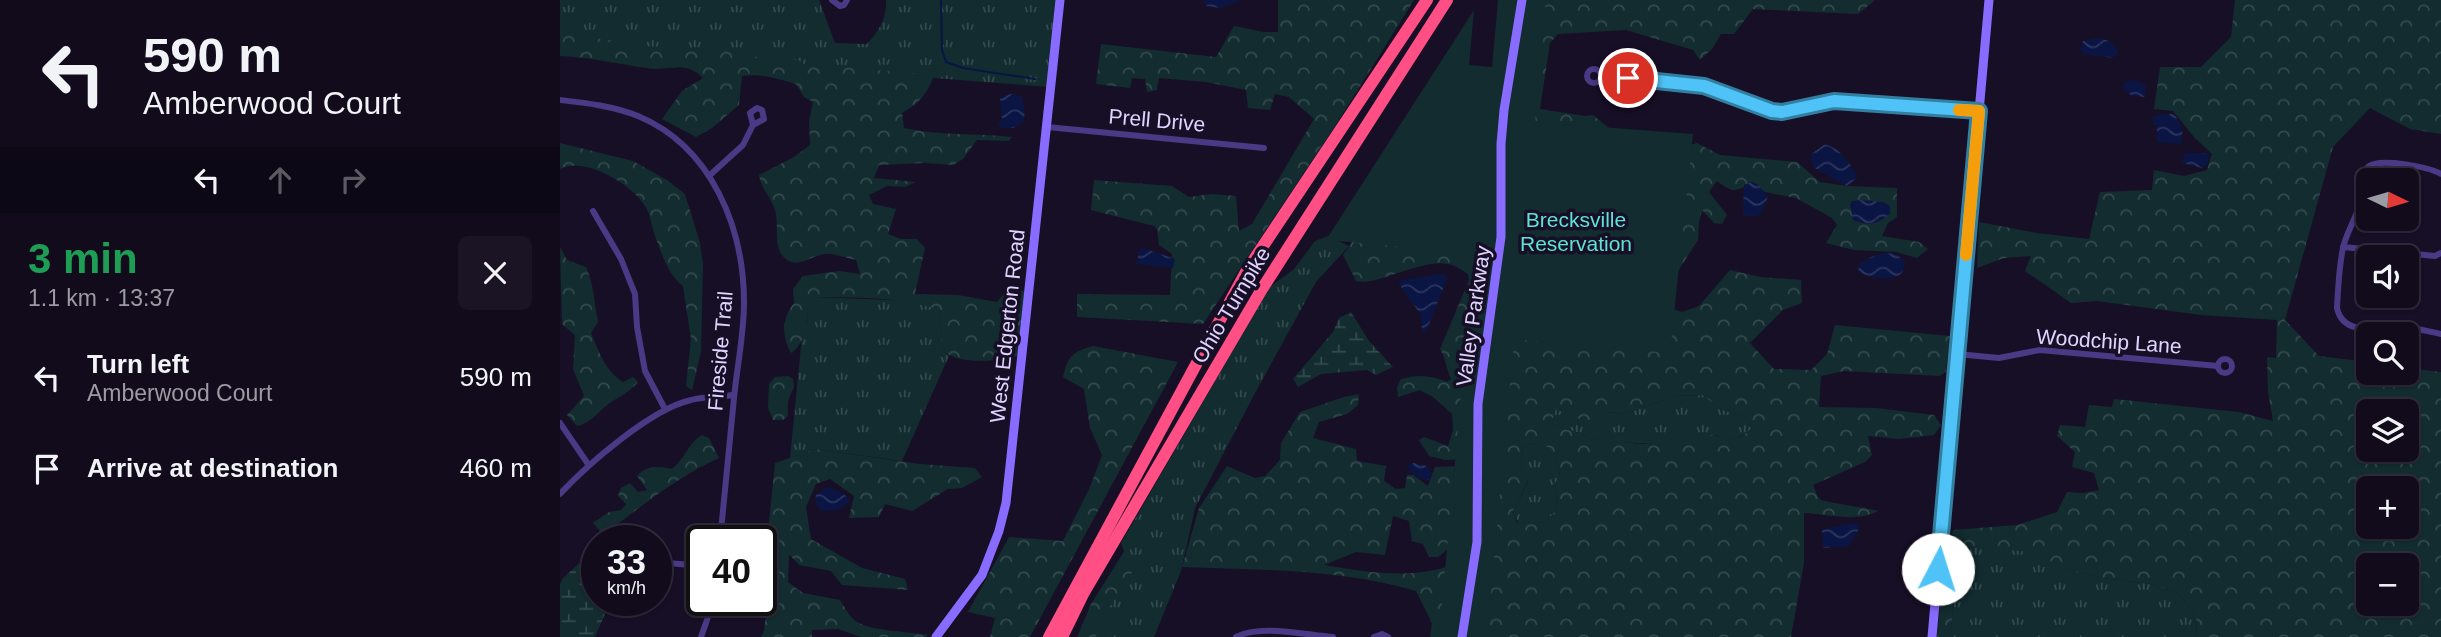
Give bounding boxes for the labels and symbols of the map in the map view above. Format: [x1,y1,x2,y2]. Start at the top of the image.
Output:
pin [1598,48,1658,108]
street label: Prell Drive [1108,104,1206,136]
north arrow [2356,168,2418,231]
park label: Brecksville Reservation [1520,208,1632,255]
street label: West Edgerton Road [985,228,1029,424]
street label: Ohio Turnpike [1187,243,1275,367]
street label: Valley Parkway [1452,244,1494,388]
street label: Fireside Trail [703,290,737,412]
street label: Woodchip Lane [2036,324,2182,358]
speed limit sign: 40 [686,525,777,616]
position arrow [1901,532,1975,606]

